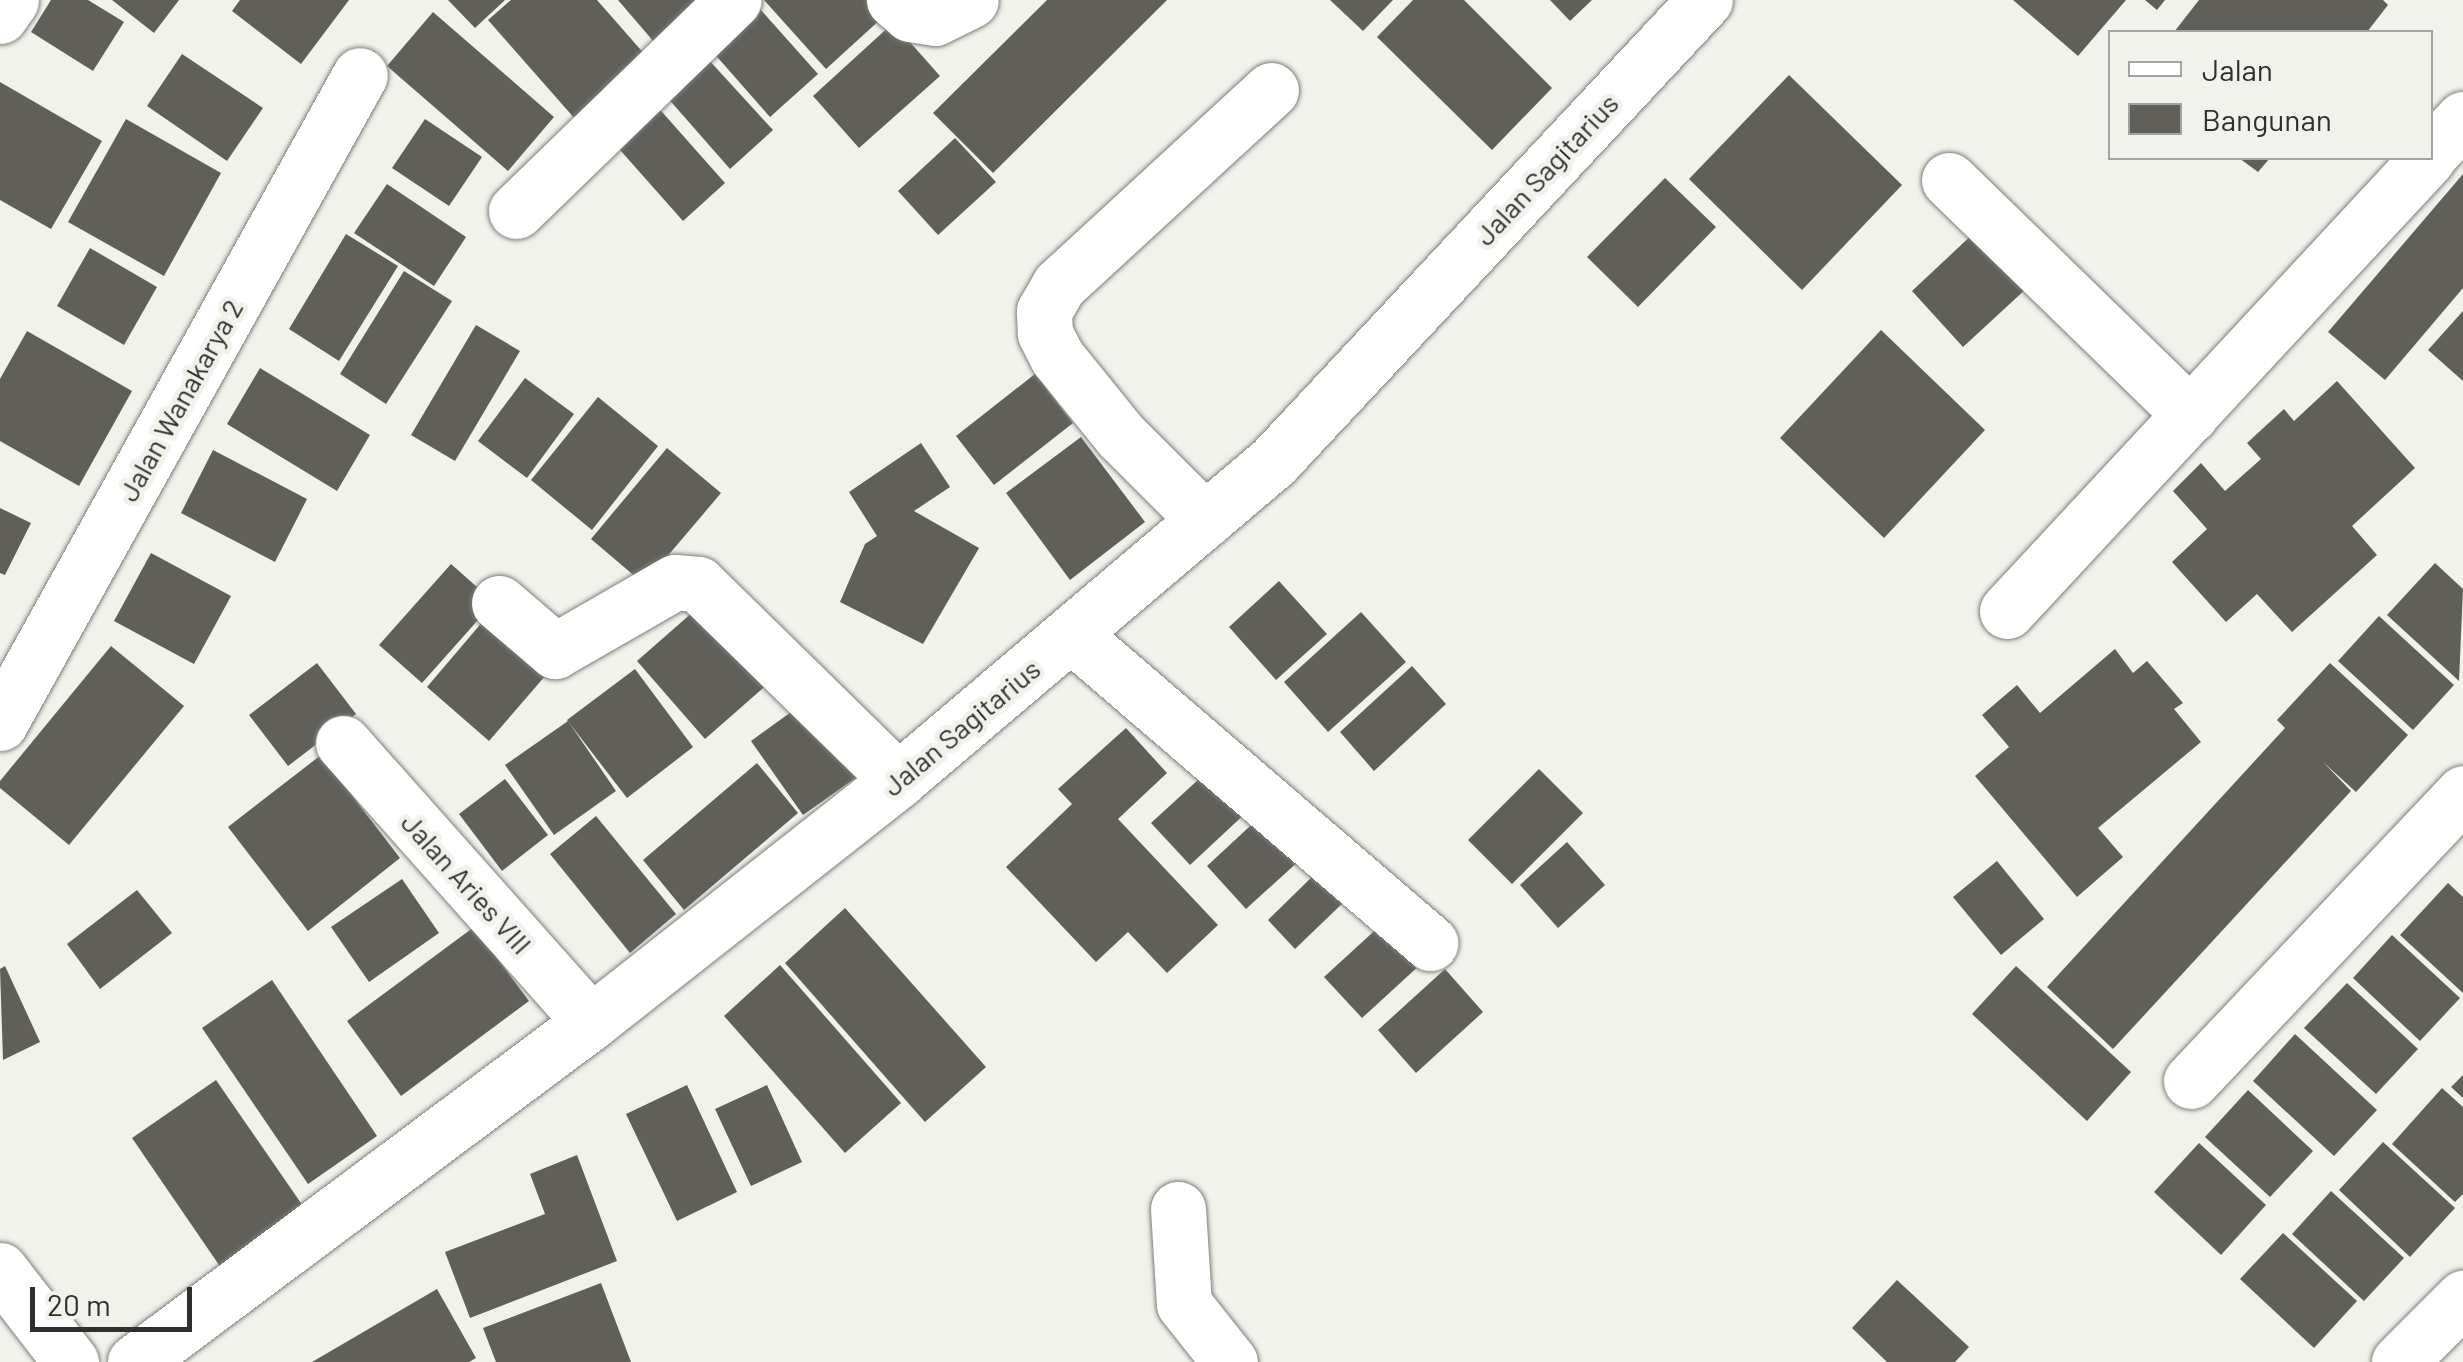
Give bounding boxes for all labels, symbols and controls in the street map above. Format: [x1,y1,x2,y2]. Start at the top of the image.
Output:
legend [2108,30,2433,160]
text: Jalan [2202,51,2273,87]
street label: Jalan Sagitarius [1467,86,1625,252]
text: Bangunan [2202,101,2332,137]
street label: Jalan Wanakarya 2 [111,293,249,507]
street label: Jalan Sagitarius [876,651,1046,803]
street label: Jalan Aries VIII [395,806,539,960]
scale bar [35,1267,198,1329]
text: 20 m [47,1286,111,1322]

